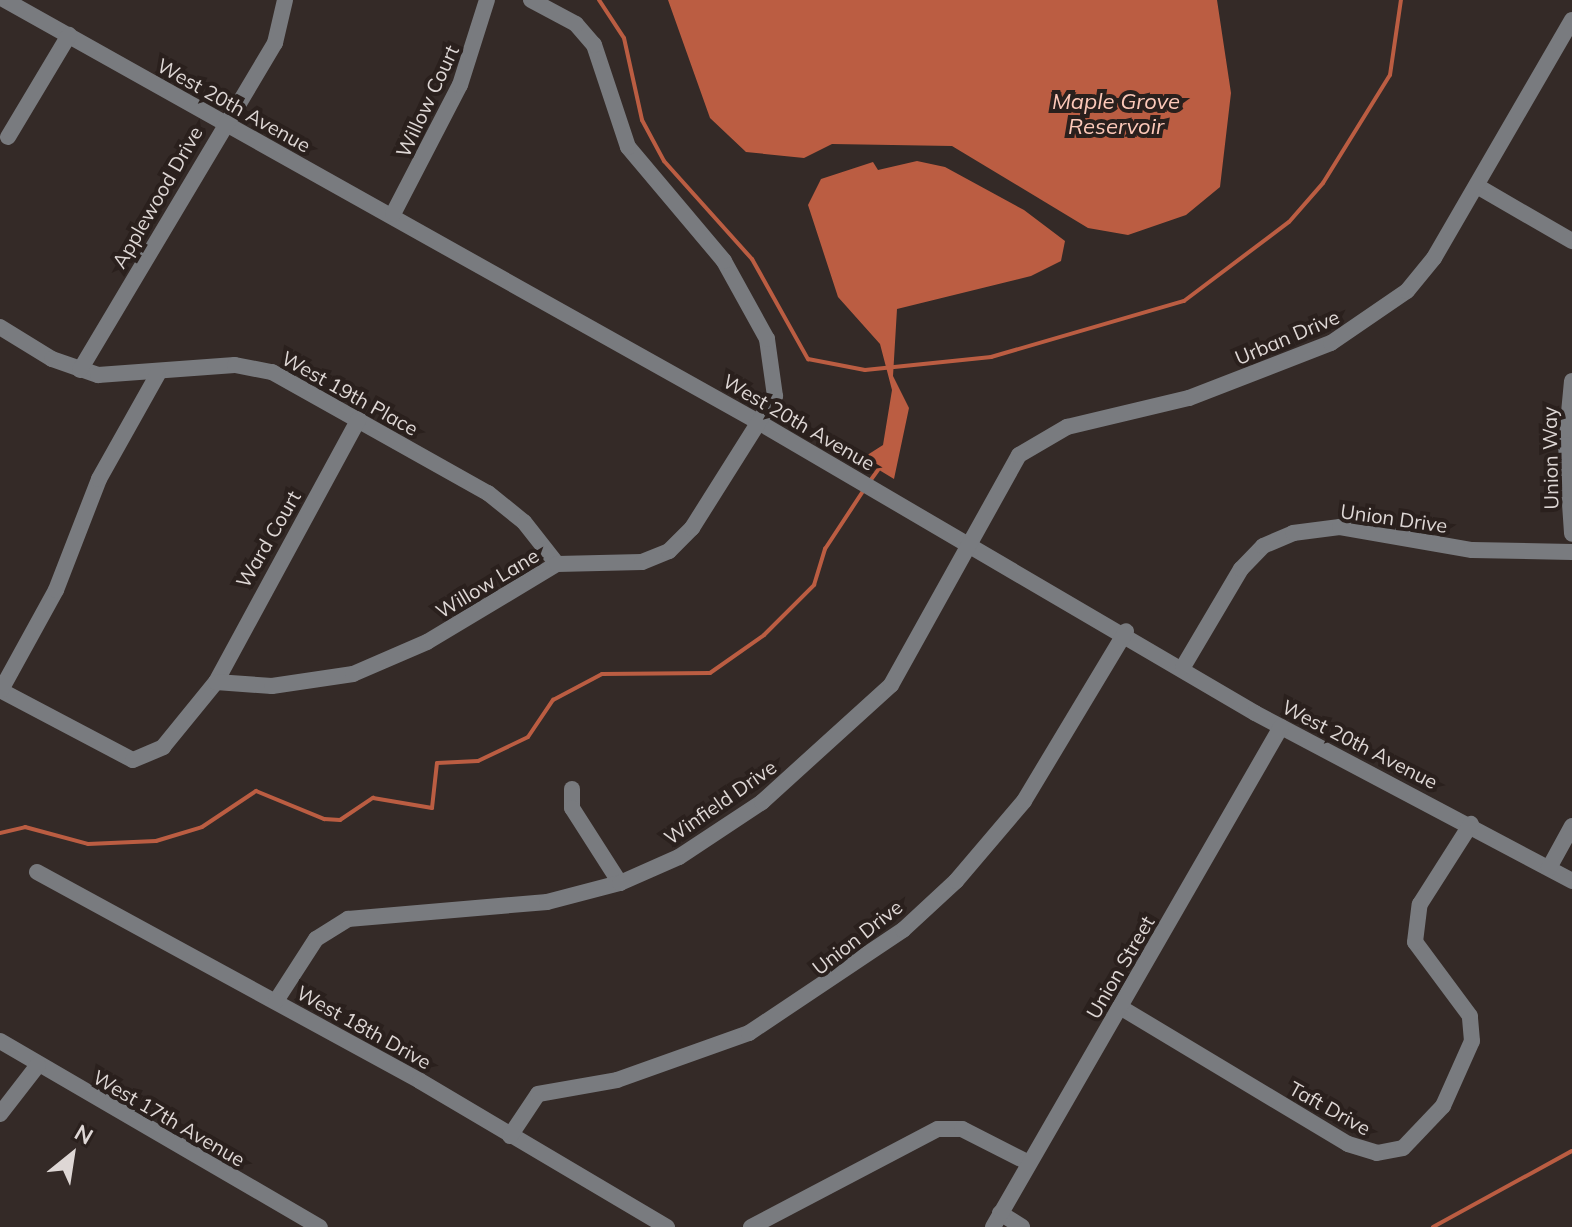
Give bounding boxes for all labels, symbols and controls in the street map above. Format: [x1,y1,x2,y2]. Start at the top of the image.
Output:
street label: Willow Court [391,41,463,161]
street label: West 20th Avenue [153,53,315,157]
water label: Maple Grove Reservoir [1052,88,1180,140]
street label: Applewood Drive [107,122,207,272]
street label: Urban Drive [1231,304,1343,370]
street label: West 19th Place [278,346,422,440]
street label: West 20th Avenue [719,369,879,475]
street label: Union Way [1537,406,1563,510]
street label: Ward Court [231,486,305,592]
street label: Union Drive [1339,499,1449,537]
street label: Willow Lane [431,543,543,623]
street label: West 20th Avenue [1278,694,1442,794]
street label: Winfield Drive [659,754,781,850]
street label: Union Drive [807,894,907,980]
street label: Union Street [1081,911,1159,1023]
street label: West 18th Drive [292,980,436,1074]
street label: West 17th Avenue [89,1065,249,1171]
street label: Taft Drive [1285,1076,1375,1140]
north arrow [32,1115,112,1195]
text: N [70,1118,98,1150]

